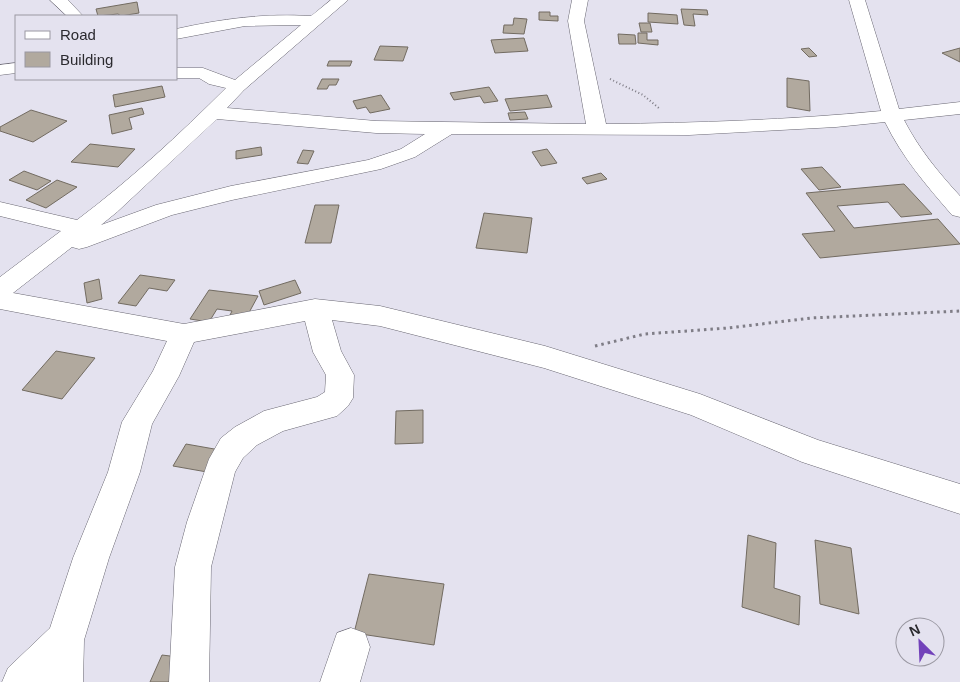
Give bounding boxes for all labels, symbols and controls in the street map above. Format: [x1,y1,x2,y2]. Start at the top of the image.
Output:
legend [15,15,178,80]
text: Road [60,26,96,43]
text: Building [60,51,113,68]
north arrow [895,617,945,667]
text: N [907,621,923,639]

